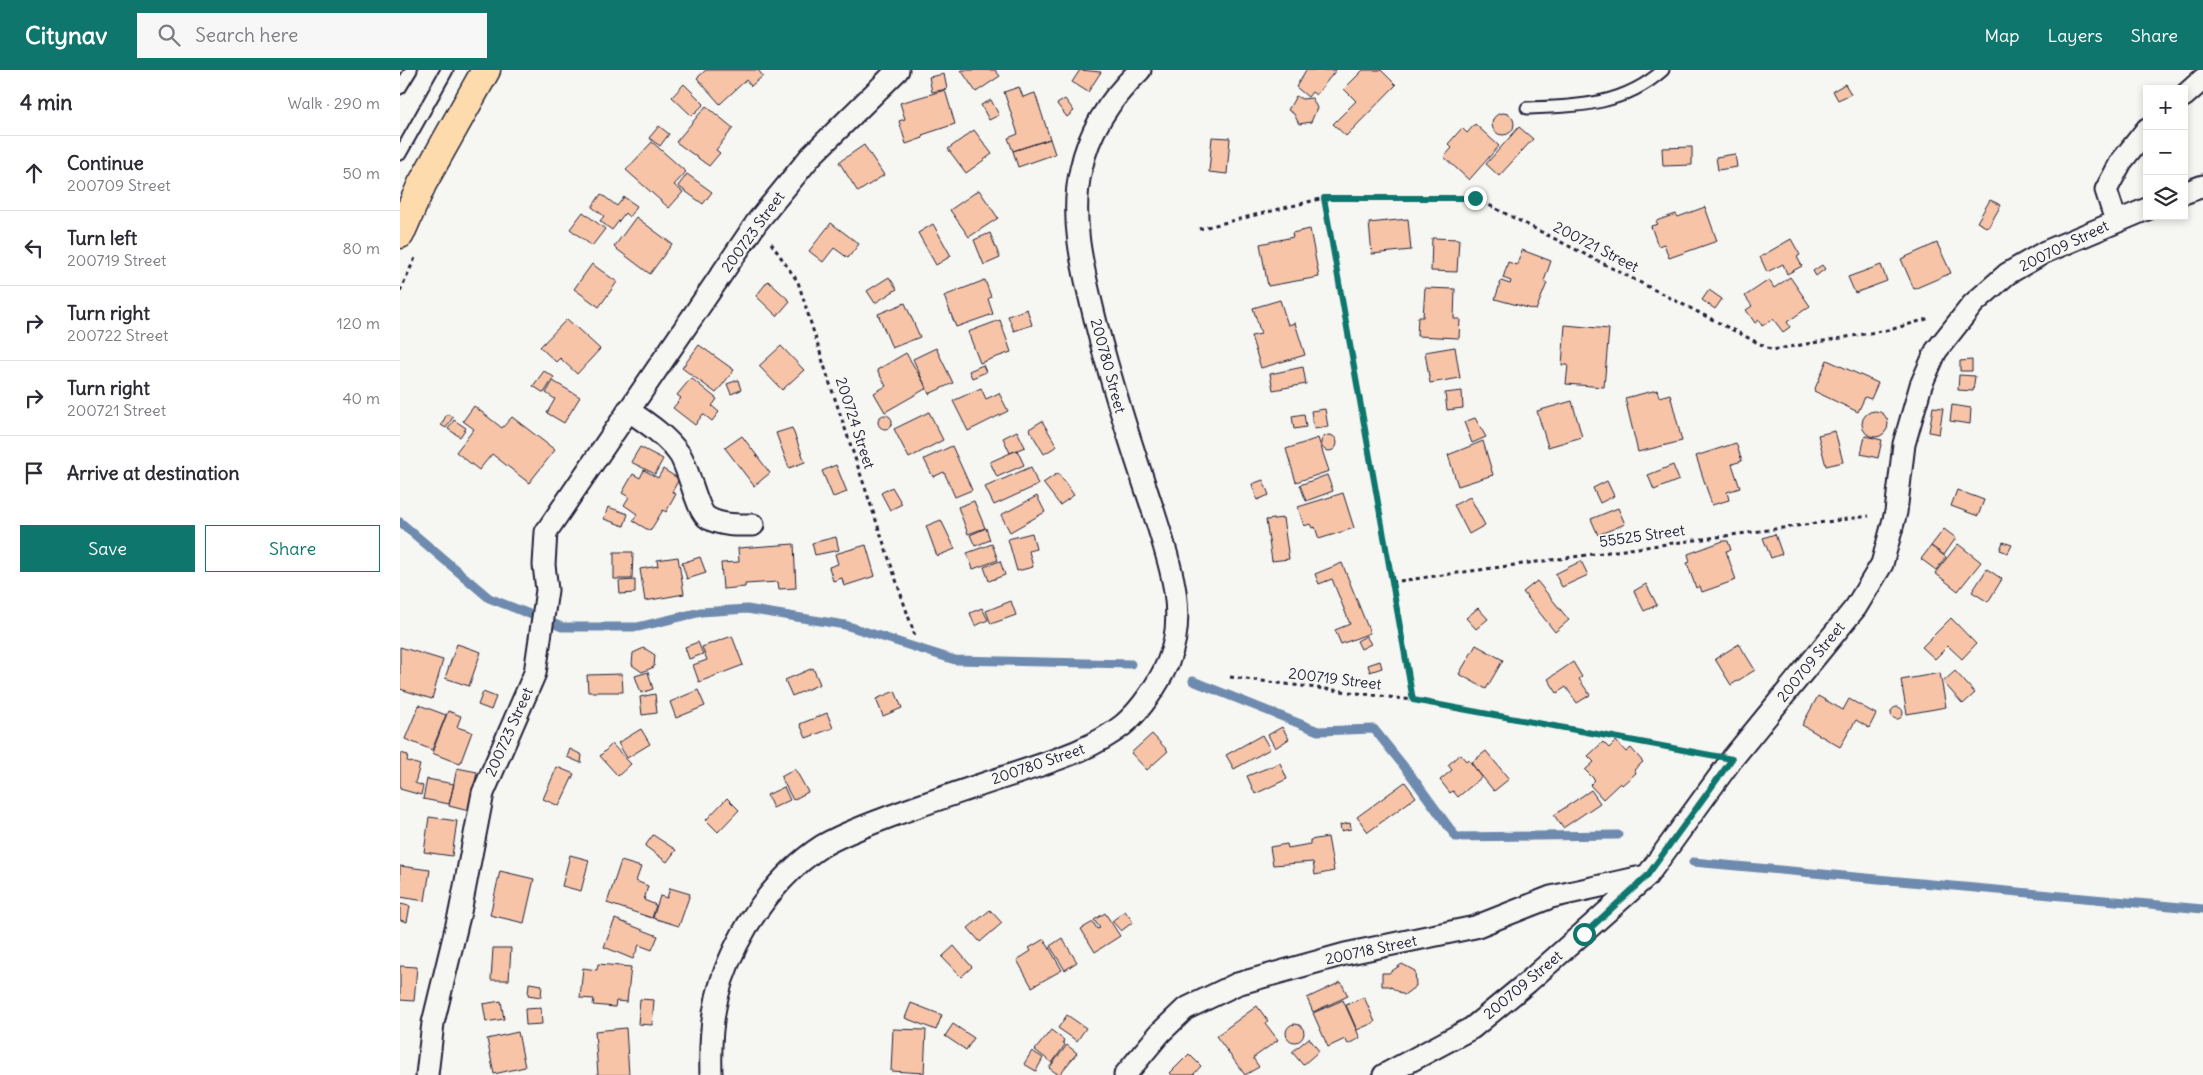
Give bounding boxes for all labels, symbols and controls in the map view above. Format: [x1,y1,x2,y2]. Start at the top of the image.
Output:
search box [137,13,487,58]
text: Citynav [25,20,107,50]
icon: search [155,21,183,49]
text: Search here [195,23,298,47]
text: Map [1984,24,2019,47]
text: Layers [2047,24,2103,47]
text: Share [2131,24,2178,47]
map controls [2143,85,2188,220]
button: + [2143,85,2188,130]
text: 4 min [20,89,72,116]
text: Walk · 290 m [288,93,380,113]
button: − [2143,130,2188,175]
text: Continue [67,151,144,175]
icon: ahead [20,159,48,187]
text: 50 m [342,163,380,183]
text: 200709 Street [67,175,171,195]
button: layers [2143,175,2188,220]
route end [1464,187,1487,210]
street label: 200723 Street [717,188,788,276]
street label: 200709 Street [2016,216,2112,275]
street label: 200721 Street [1551,217,1642,276]
text: Turn left [67,226,137,250]
icon: left [20,234,48,262]
text: 80 m [342,238,380,258]
text: 200719 Street [67,250,167,270]
text: Turn right [67,301,150,325]
icon: right [20,309,48,337]
text: 120 m [337,313,380,333]
street label: 200780 Street [1087,316,1130,415]
text: 200722 Street [67,325,169,345]
street label: 200724 Street [832,375,879,471]
text: Turn right [67,376,150,400]
icon: right [20,384,48,412]
text: 40 m [342,388,380,408]
text: 200721 Street [67,400,166,420]
icon: arrive [20,459,48,487]
text: Arrive at destination [67,461,240,485]
street label: 55525 Street [1598,520,1686,551]
button: Save [20,525,195,572]
button: Share [205,525,380,572]
street label: 200709 Street [1773,618,1849,705]
street label: 200719 Street [1288,663,1383,694]
street label: 200723 Street [480,684,537,779]
street label: 200780 Street [989,739,1087,788]
route start [1573,923,1596,946]
street label: 200718 Street [1323,931,1419,969]
street label: 200709 Street [1479,946,1566,1023]

